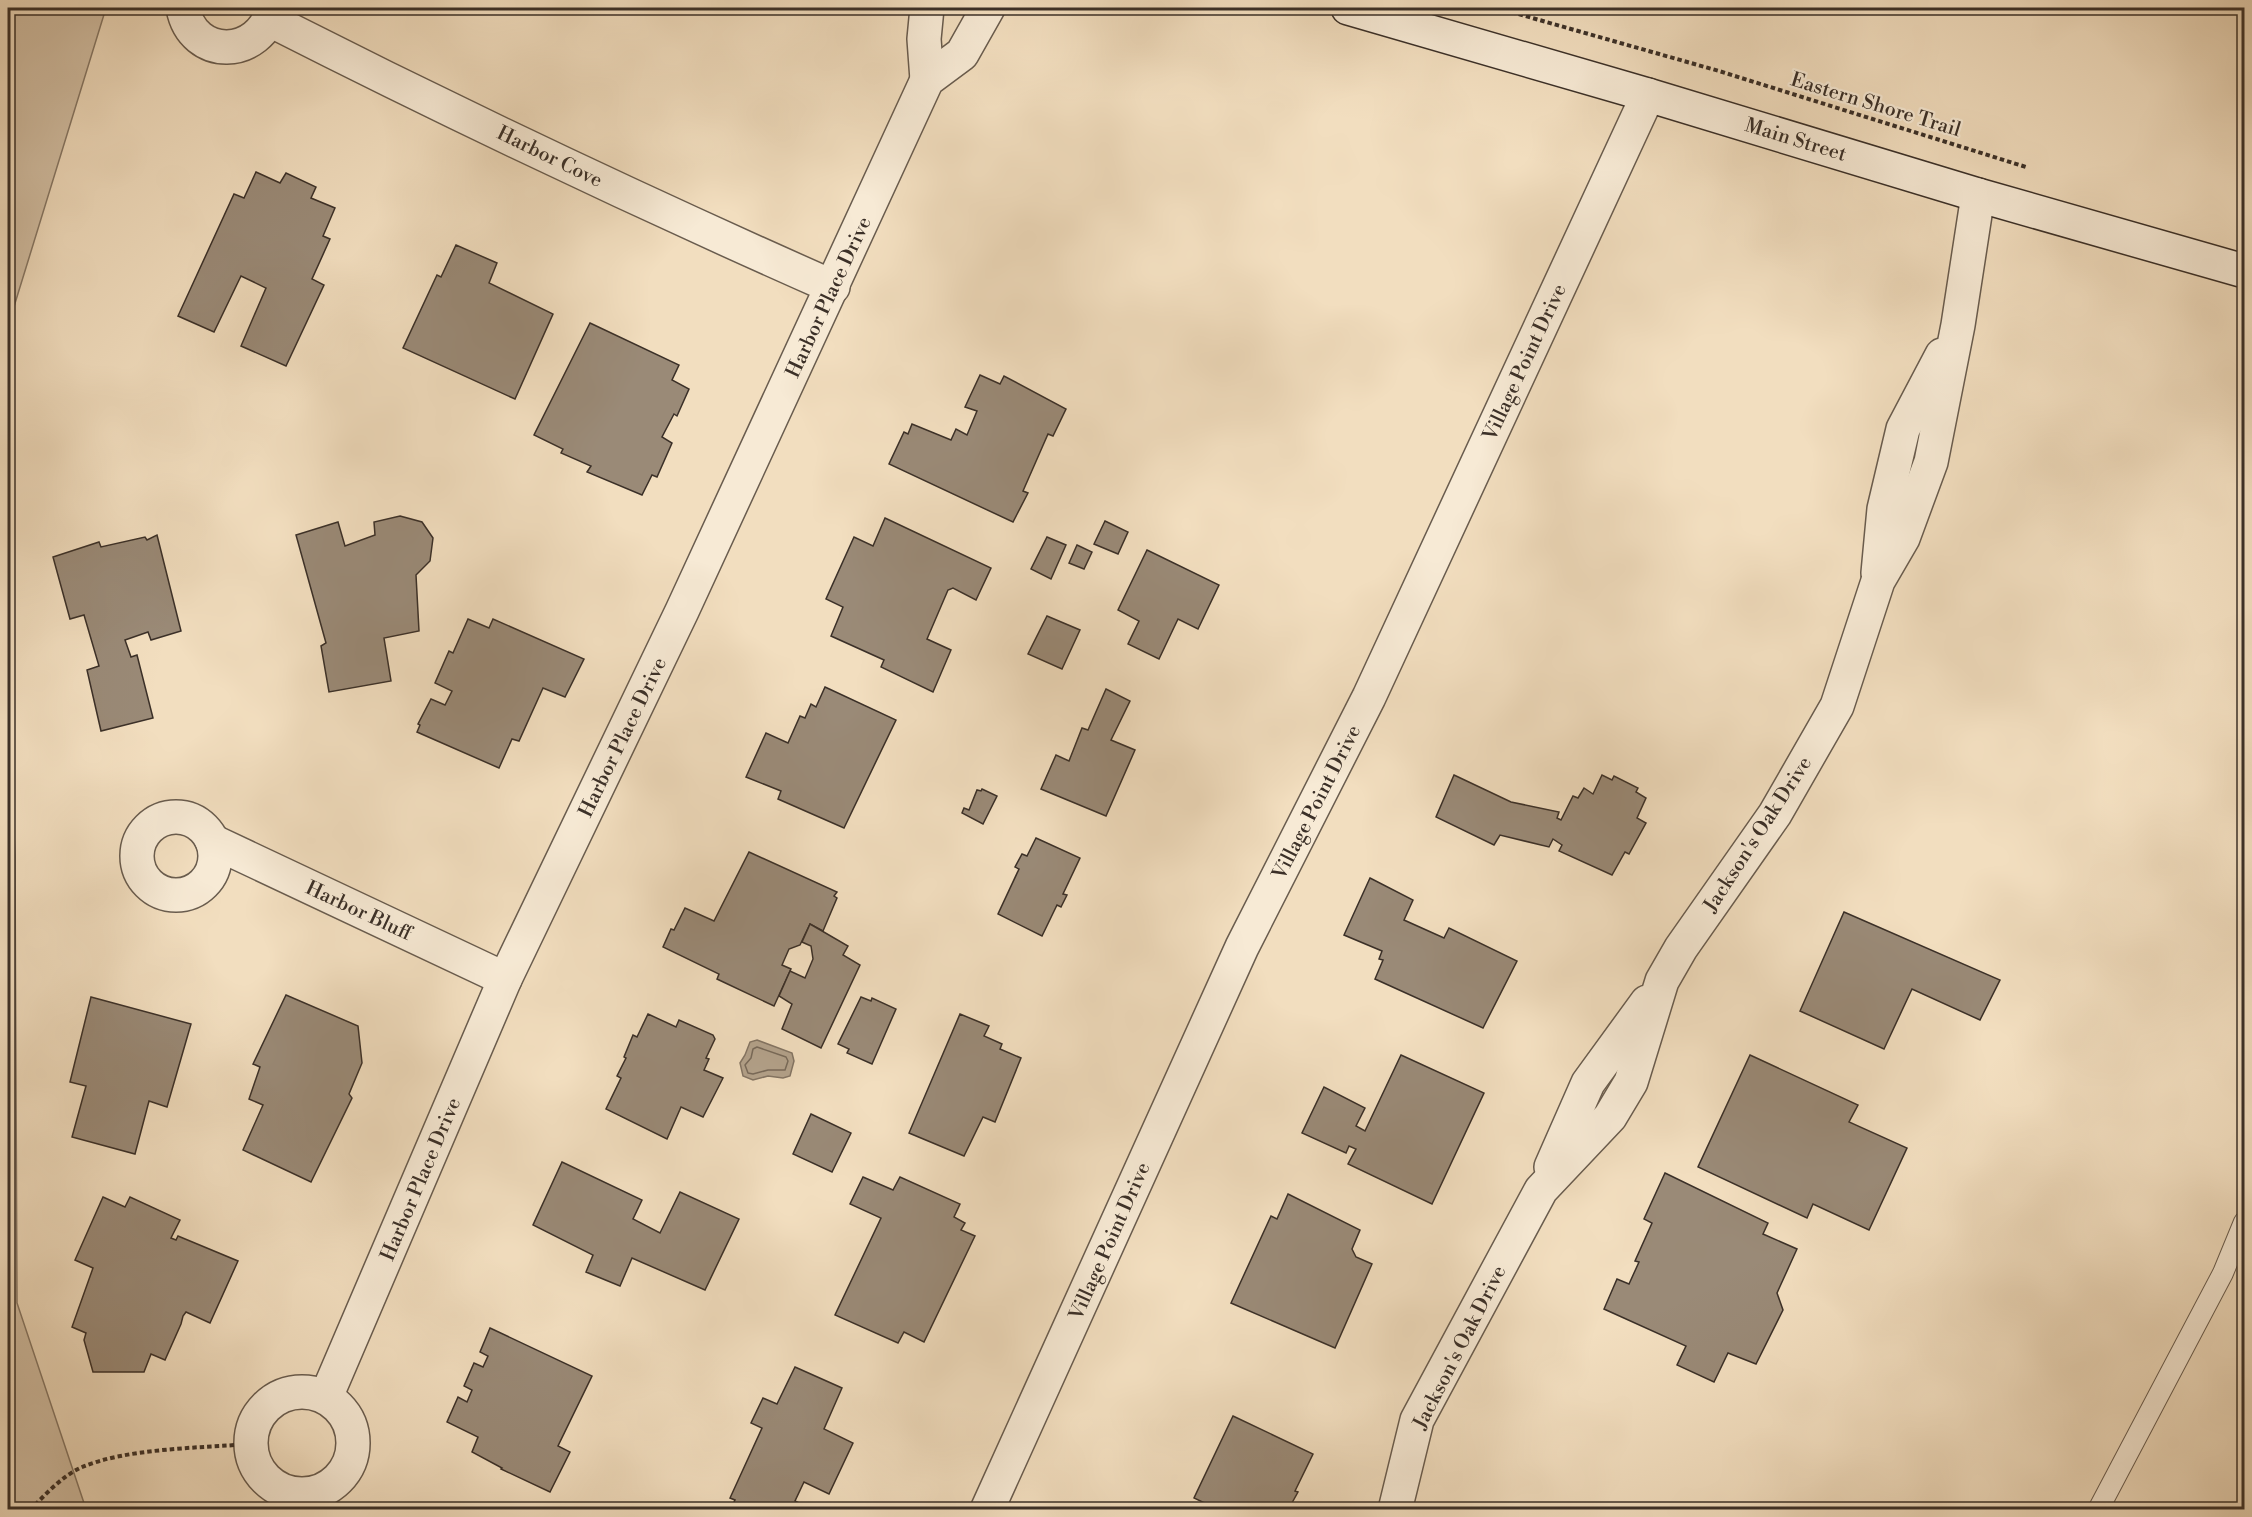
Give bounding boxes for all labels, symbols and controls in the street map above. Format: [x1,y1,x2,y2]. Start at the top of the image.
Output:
street label: Eastern Shore Trail [1787,68,1964,143]
street label: Main Street [1742,113,1849,168]
street label: Harbor Cove [492,121,606,194]
street label: Harbor Place Drive [781,213,878,382]
street label: Village Point Drive [1478,280,1573,446]
street label: Harbor Place Drive [574,654,673,822]
street label: Village Point Drive [1267,721,1367,885]
street label: Jackson's Oak Drive [1698,752,1818,918]
street label: Harbor Bluff [301,876,416,947]
street label: Harbor Place Drive [376,1094,467,1265]
street label: Village Point Drive [1064,1159,1156,1325]
street label: Jackson's Oak Drive [1408,1262,1512,1435]

